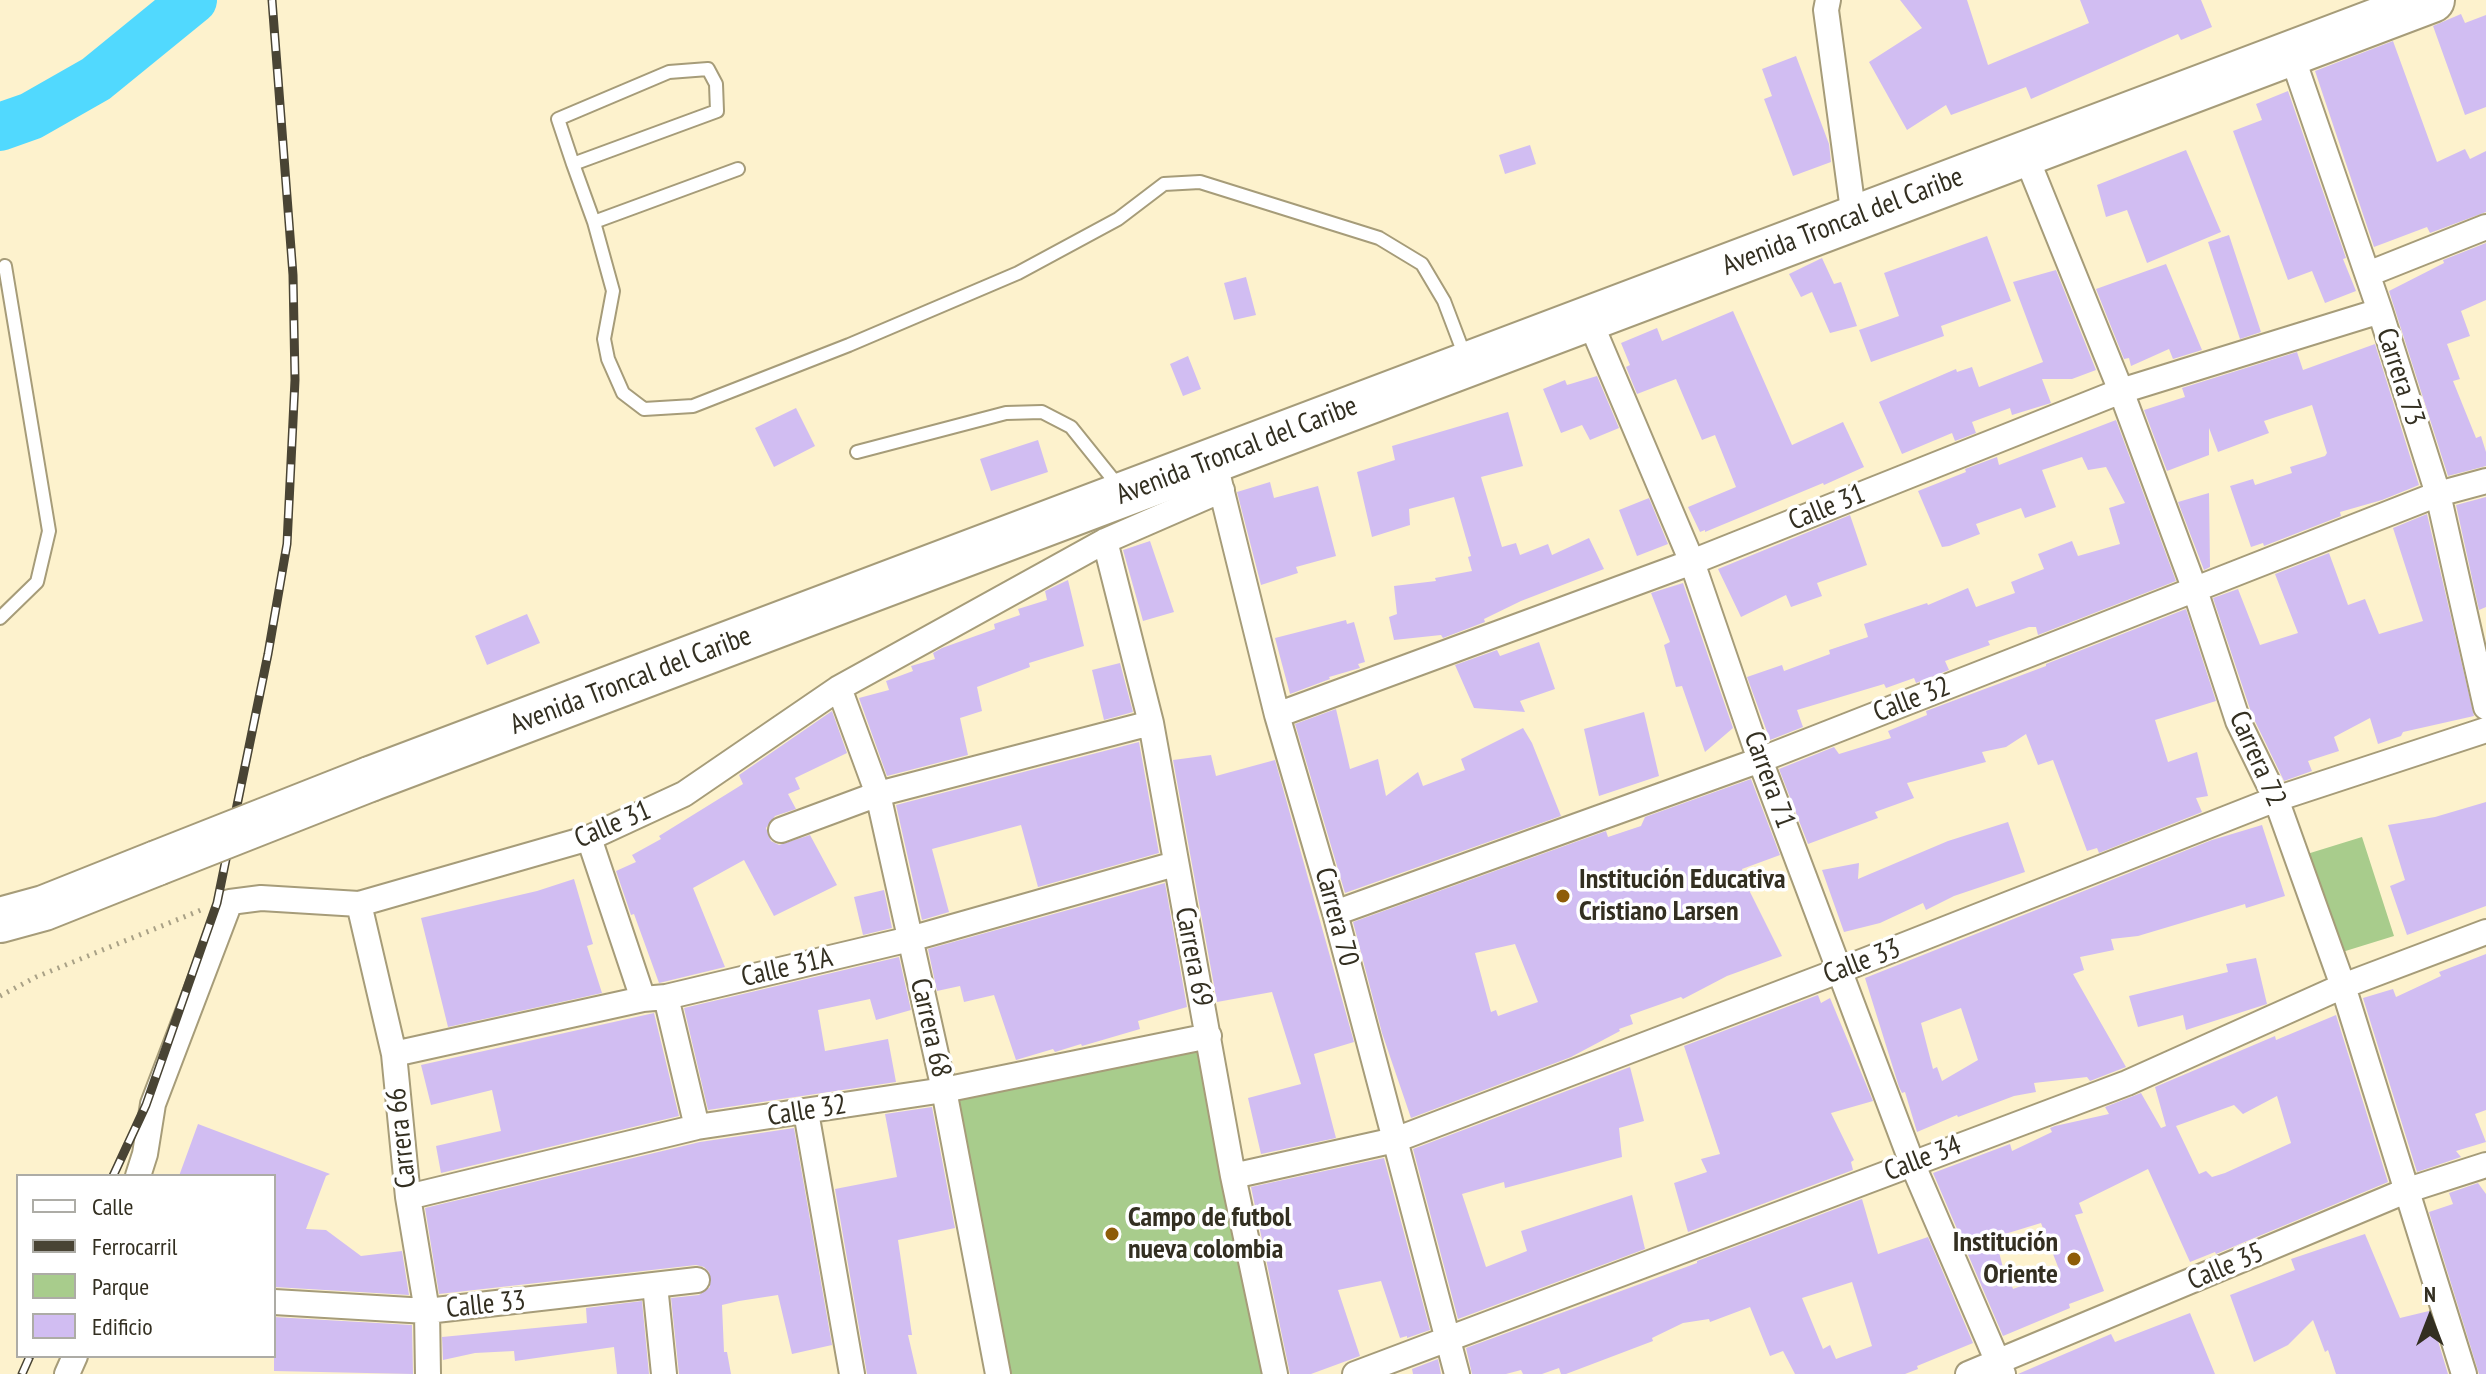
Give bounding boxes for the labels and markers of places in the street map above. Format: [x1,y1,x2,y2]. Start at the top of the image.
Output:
place label: Institución Educativa Cristiano Larsen [1579,863,1786,929]
marker: Institución Educativa Cristiano Larsen [1554,887,1572,905]
place label: Campo de futbol nueva colombia [1128,1201,1291,1267]
marker: Campo de futbol nueva colombia [1103,1225,1121,1243]
place label: Institución Oriente [1953,1226,2058,1292]
marker: Institución Oriente [2065,1250,2083,1268]

